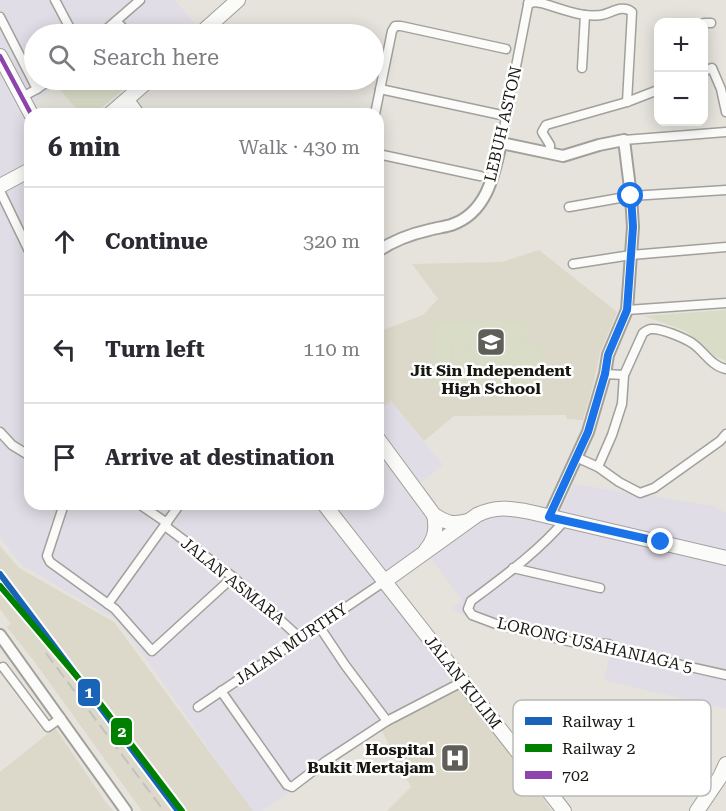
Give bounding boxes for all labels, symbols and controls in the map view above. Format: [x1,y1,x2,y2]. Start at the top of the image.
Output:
map controls [654,18,708,126]
button: + [654,18,708,72]
search box [24,24,384,90]
icon: search [45,41,78,74]
text: Search here [93,45,219,70]
street label: LEBUH ASTON [480,64,526,184]
button: − [654,72,708,126]
text: 6 min [48,132,120,162]
text: Walk · 430 m [239,135,360,159]
route start [617,182,643,208]
icon: ahead [48,225,81,258]
text: Continue [105,229,208,254]
text: 320 m [303,229,360,253]
school or university icon: Jit Sin Independent High School [475,326,507,358]
icon: left [48,333,81,366]
text: Turn left [105,337,205,362]
text: 110 m [303,337,360,361]
place label: Jit Sin Independent High School [410,361,572,398]
icon: arrive [48,441,81,474]
text: Arrive at destination [105,445,334,470]
route end [647,528,673,554]
street label: JALAN ASMARA [177,533,289,629]
street label: JALAN MURTHY [231,599,351,689]
street label: LORONG USAHANIAGA 5 [495,613,695,677]
street label: JALAN KULIM [421,632,505,732]
line badge: 1 [77,678,101,707]
text: 1 [85,683,94,702]
legend [513,700,711,796]
text: Railway 1 [562,712,635,731]
line badge: 2 [110,717,133,746]
text: 2 [118,722,127,741]
text: Railway 2 [562,739,635,758]
place label: Hospital Bukit Mertajam [307,740,435,777]
hospital icon: Hospital Bukit Mertajam [439,742,471,774]
text: 702 [562,766,589,785]

